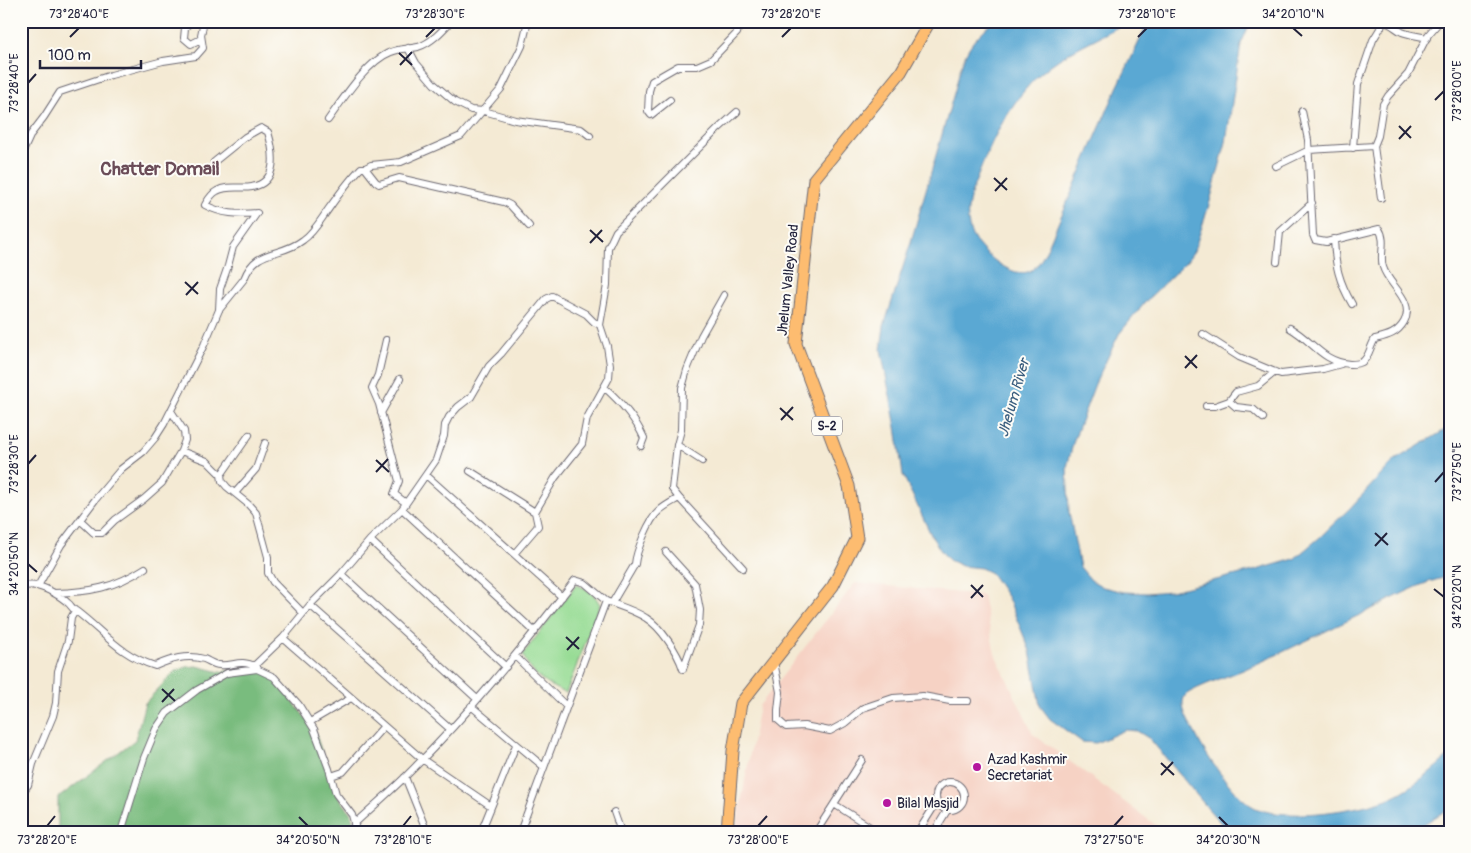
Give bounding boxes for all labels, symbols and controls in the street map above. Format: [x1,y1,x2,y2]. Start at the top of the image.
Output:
text: 73°28'40"E [49,7,109,22]
text: 73°28'30"E [405,7,465,22]
text: 73°28'20"E [761,7,821,22]
text: 73°28'10"E [1118,7,1176,22]
text: 34°20'10"N [1262,7,1324,22]
scale bar [40,38,141,70]
text: 100 m [48,46,91,65]
text: 73°28'40"E [7,53,22,113]
text: 73°28'00"E [1450,61,1465,121]
district label: Chatter Domail [100,157,220,181]
street label: Jhelum Valley Road [774,223,802,337]
water label: Jhelum River [994,355,1035,439]
road number: S-2 [812,416,842,436]
text: 73°28'30"E [7,434,22,494]
text: 73°27'50"E [1450,442,1465,502]
text: 34°20'50"N [7,532,22,596]
text: 34°20'20"N [1450,565,1465,629]
place label: Azad Kashmir Secretariat [987,751,1067,784]
marker: Azad Kashmir Secretariat [971,761,983,773]
place label: Bilal Masjid [897,795,959,812]
marker: Bilal Masjid [881,797,893,809]
text: 73°28'20"E [17,833,77,848]
text: 34°20'50"N [276,833,340,848]
text: 73°28'10"E [374,833,432,848]
text: 73°28'00"E [728,833,788,848]
text: 73°27'50"E [1084,833,1144,848]
text: 34°20'30"N [1196,833,1260,848]

